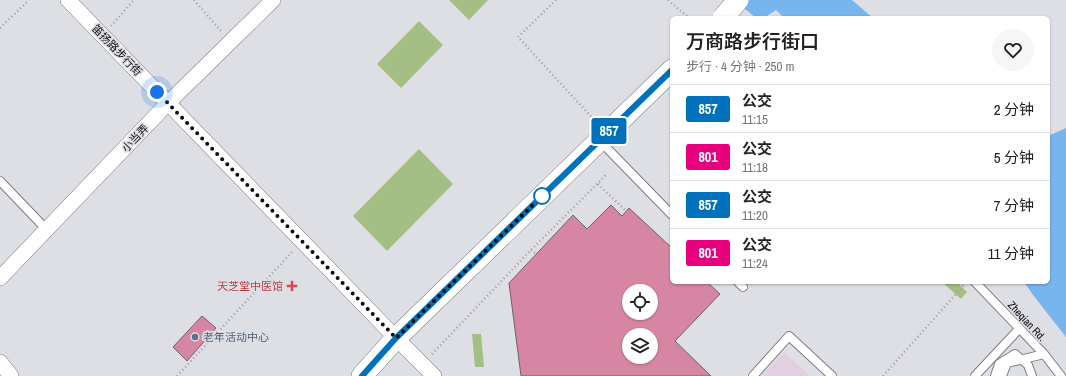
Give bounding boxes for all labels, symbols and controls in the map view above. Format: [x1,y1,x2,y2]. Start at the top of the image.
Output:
street label: 笛扬路步行街 [89,21,145,79]
text: 万商路步行街口 [686,28,819,54]
button: heart [992,29,1034,71]
text: 步行 · 4 分钟 · 250 m [686,58,794,75]
your location [147,82,167,102]
text: 公交 [742,90,772,111]
text: 2 分钟 [994,99,1034,120]
text: 857 [698,100,718,118]
text: 11:15 [742,111,768,128]
line badge: 857 [586,118,632,144]
street label: 小当弄 [119,121,151,155]
text: 857 [599,122,619,140]
text: 公交 [742,138,772,159]
text: 5 分钟 [994,147,1034,168]
text: 801 [698,148,718,166]
text: 11:18 [742,159,768,176]
text: 公交 [742,186,772,207]
unlabelled marker [533,187,551,205]
text: 7 分钟 [994,195,1034,216]
text: 857 [698,196,718,214]
text: 11:20 [742,207,768,224]
text: 公交 [742,234,772,255]
text: 11 分钟 [988,243,1034,264]
text: 801 [698,244,718,262]
text: 11:24 [742,255,768,272]
place label: 天芝堂中医馆 [217,279,283,293]
marker: 天芝堂中医馆 [286,280,298,292]
map controls [622,284,658,364]
button: locate [622,284,658,320]
street label: Zheqian Rd. [1005,298,1049,344]
button: layers [622,328,658,364]
place label: 老年活动中心 [203,330,269,344]
marker: 老年活动中心 [190,332,200,342]

